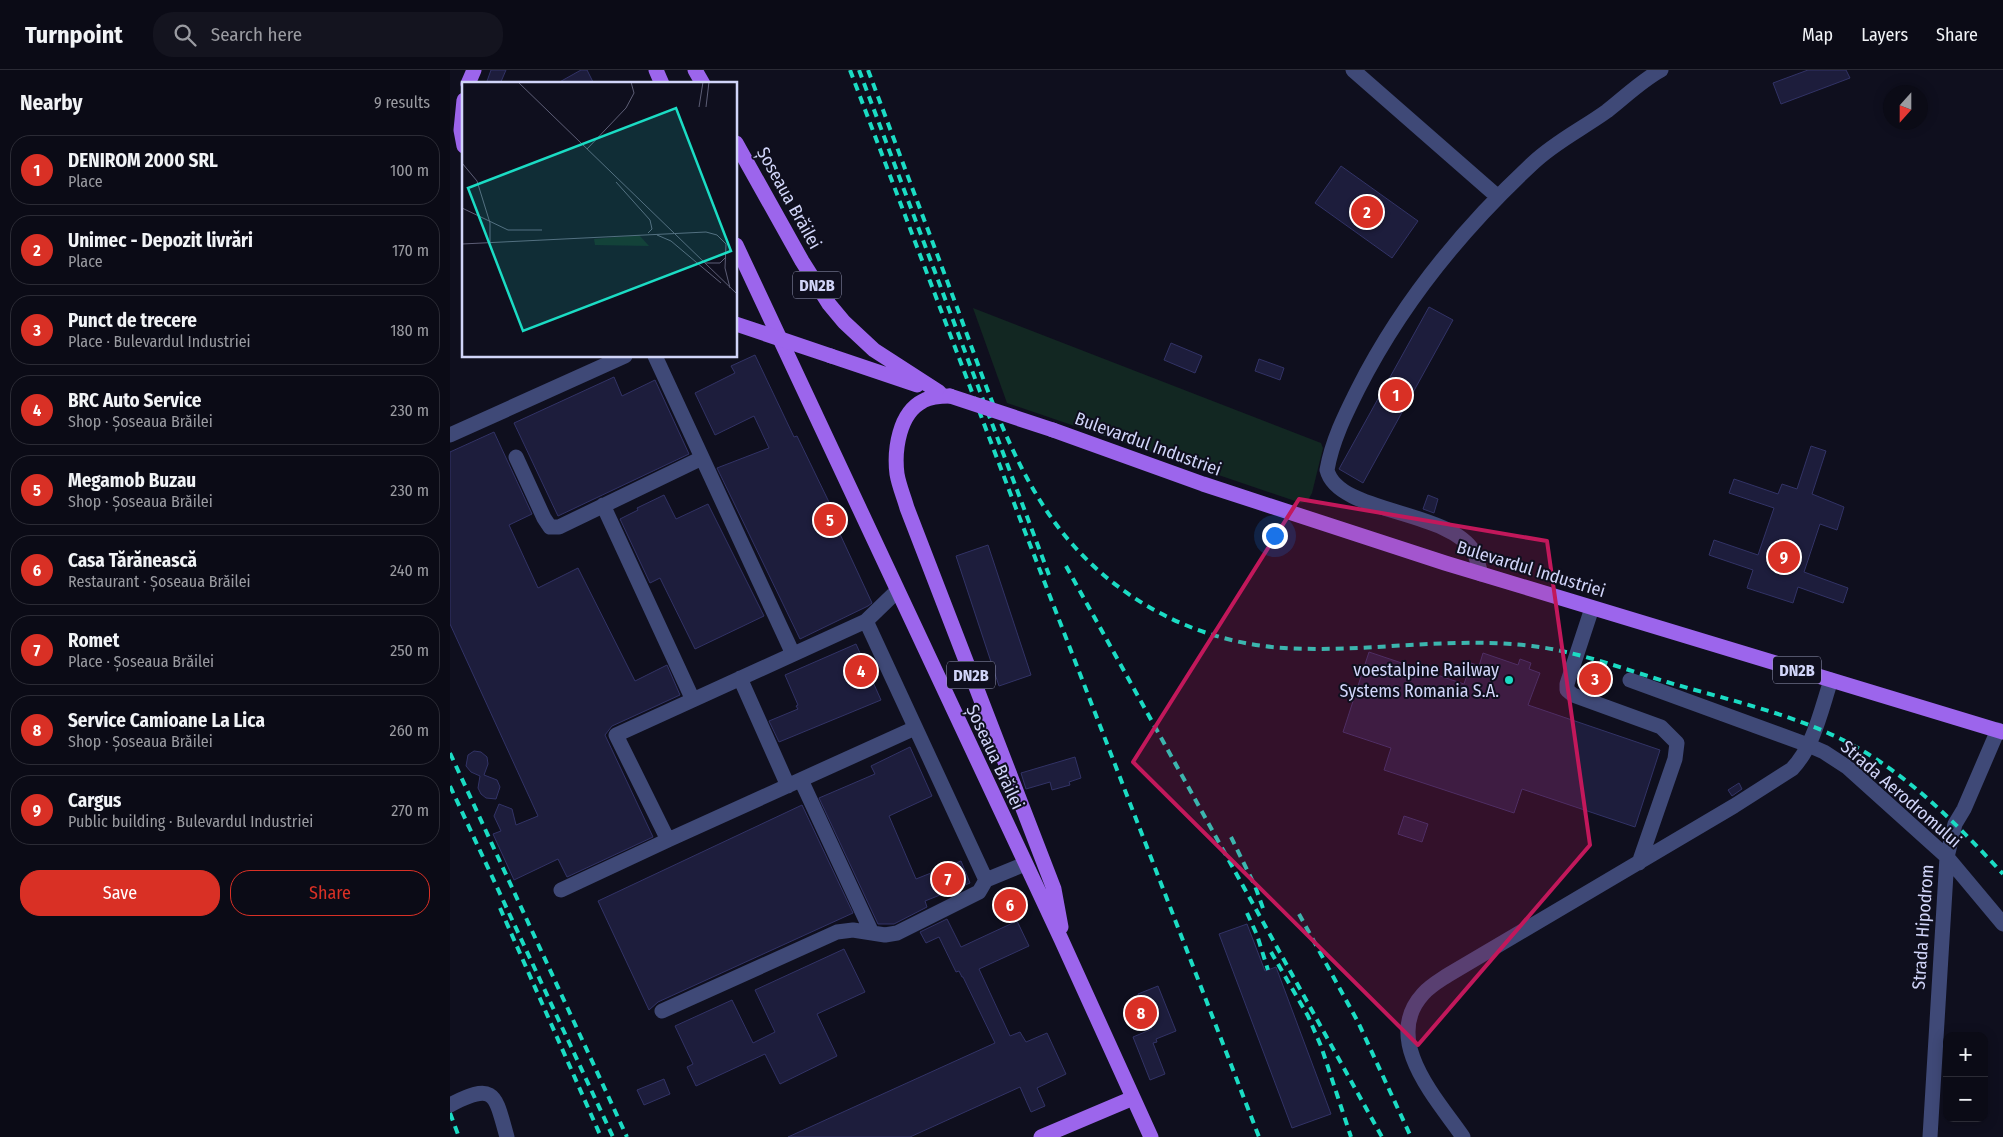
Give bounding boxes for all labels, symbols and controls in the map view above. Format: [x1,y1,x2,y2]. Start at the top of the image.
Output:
search box [153,12,503,57]
text: Turnpoint [25,21,123,49]
icon: search [171,21,199,49]
text: Search here [211,23,302,46]
text: Map [1802,24,1833,46]
text: Layers [1861,24,1908,46]
text: Share [1936,24,1978,46]
inset map [462,82,738,358]
north arrow [1883,85,1928,130]
text: Nearby [20,90,82,116]
text: 9 results [374,93,430,112]
street label: Șoseaua Brăilei [752,143,826,253]
text: DENIROM 2000 SRL [68,149,218,172]
text: 1 [34,161,40,180]
text: 100 m [390,161,429,180]
text: Place [68,172,103,191]
pin: 2 [1351,193,1383,231]
text: Unimec - Depozit livrări [68,229,253,252]
text: 2 [33,241,41,260]
text: 170 m [392,241,429,260]
text: Place [68,252,103,271]
road number: DN2B [793,272,841,298]
text: Punct de trecere [68,309,197,332]
text: 3 [33,321,41,340]
text: 180 m [390,321,429,340]
text: Place · Bulevardul Industriei [68,332,251,351]
pin: 1 [1380,376,1412,414]
text: BRC Auto Service [68,389,201,412]
text: 4 [33,401,41,420]
text: 230 m [390,401,429,420]
street label: Bulevardul Industriei [1072,407,1224,481]
text: Shop · Șoseaua Brăilei [68,412,213,431]
text: Megamob Buzau [68,469,196,492]
text: 5 [33,481,41,500]
text: 230 m [390,481,429,500]
text: Shop · Șoseaua Brăilei [68,492,213,511]
pin: 5 [814,501,846,539]
your location [1262,523,1288,549]
street label: Bulevardul Industriei [1454,536,1608,602]
pin: 9 [1768,538,1800,576]
text: Casa Tărănească [68,549,197,572]
text: 6 [33,561,41,580]
text: 240 m [390,561,429,580]
text: Restaurant · Șoseaua Brăilei [68,572,251,591]
text: Romet [68,629,119,652]
text: 7 [34,641,40,660]
text: 250 m [390,641,429,660]
text: Place · Șoseaua Brăilei [68,652,214,671]
pin: 4 [845,652,877,690]
road number: DN2B [1773,656,1821,684]
place label: voestalpine Railway Systems Romania S.A. [1339,659,1499,702]
pin: 3 [1579,660,1611,698]
road number: DN2B [947,662,995,688]
marker: voestalpine Railway Systems Romania S.A. [1503,674,1515,686]
street label: Șoseaua Brăilei [961,701,1029,813]
text: Service Camioane La Lica [68,709,265,732]
text: 8 [33,721,41,740]
text: 260 m [390,721,429,740]
text: Shop · Șoseaua Brăilei [68,732,213,751]
street label: Strada Aerodromului [1836,736,1966,852]
text: Cargus [68,789,121,812]
text: 9 [33,801,41,820]
text: 270 m [391,801,429,820]
text: Public building · Bulevardul Industriei [68,812,313,831]
pin: 7 [932,860,964,898]
street label: Strada Hipodrom [1908,864,1938,990]
button: Save [20,870,220,916]
button: Share [230,870,430,916]
pin: 6 [994,886,1026,924]
pin: 8 [1125,994,1157,1032]
map controls [1943,1032,1988,1122]
button: + [1943,1032,1988,1077]
button: − [1943,1077,1988,1122]

